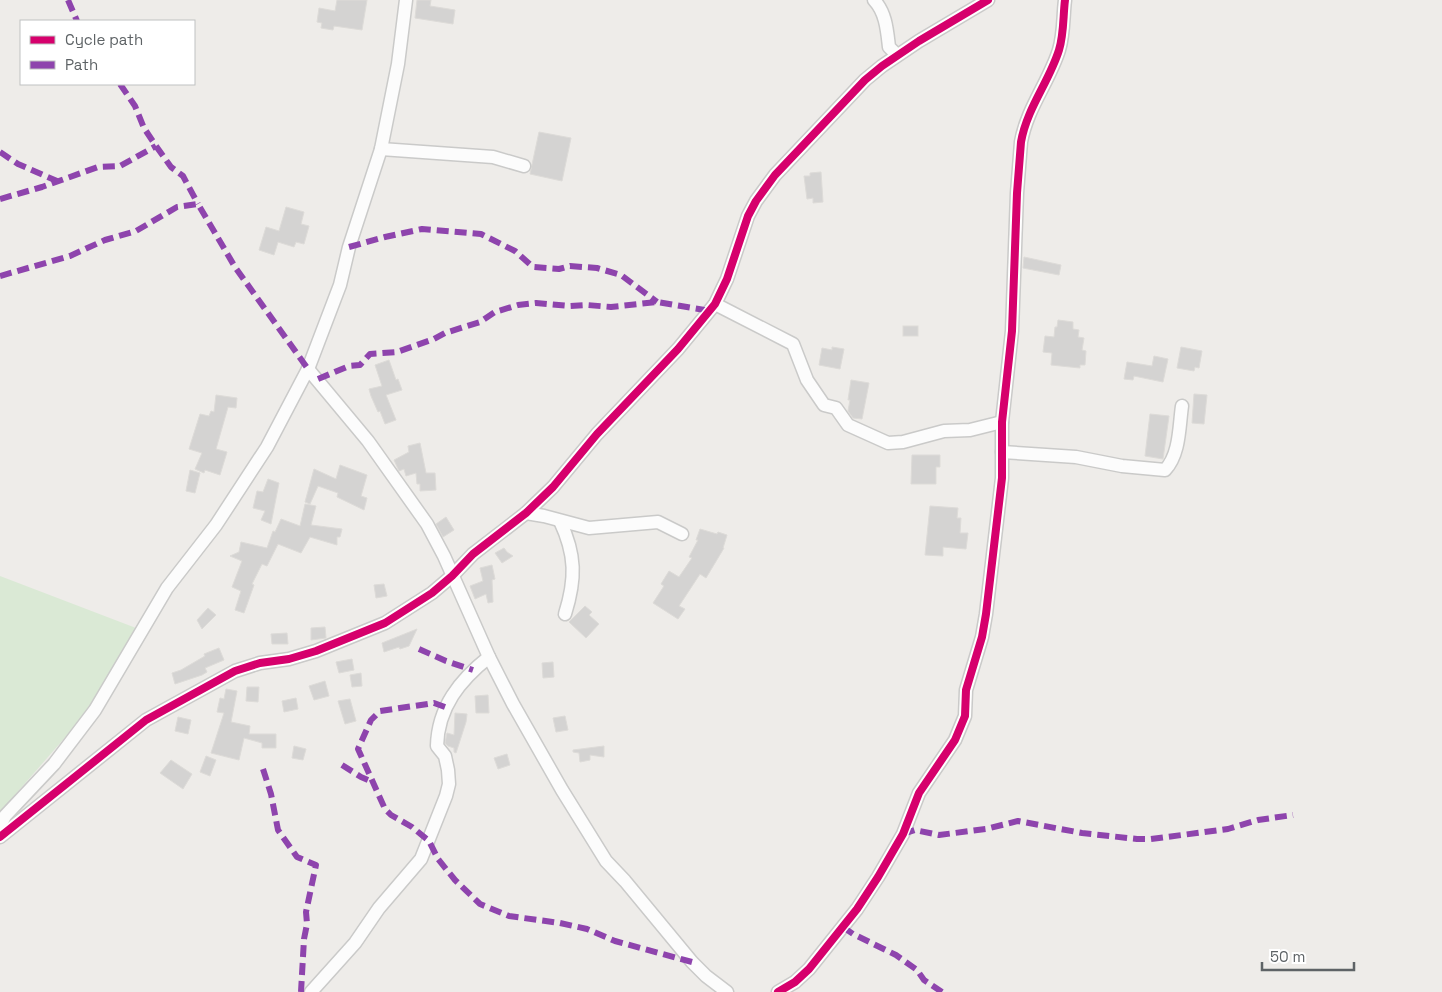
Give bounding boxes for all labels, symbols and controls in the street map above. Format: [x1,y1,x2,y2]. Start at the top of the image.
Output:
legend [20,20,195,85]
text: Cycle path [65,30,143,49]
text: Path [65,55,98,74]
scale bar [1262,940,1354,972]
text: 50 m [1270,947,1305,966]

